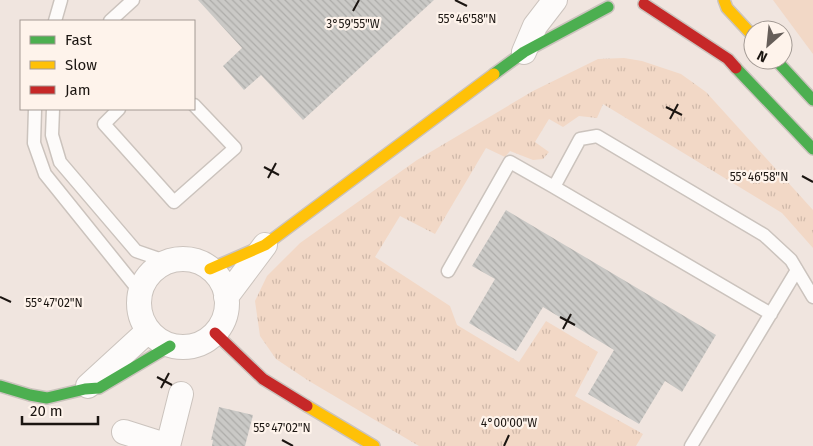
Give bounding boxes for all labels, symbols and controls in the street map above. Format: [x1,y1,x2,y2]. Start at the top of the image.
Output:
text: 55°46'58"N [438,12,496,26]
text: 3°59'55"W [326,17,380,31]
legend [20,20,195,110]
north arrow [743,20,793,70]
text: Fast [65,31,92,49]
text: N [754,46,770,66]
text: Slow [65,56,97,74]
text: Jam [65,81,91,99]
text: 55°46'58"N [730,170,788,184]
text: 55°47'02"N [25,296,83,310]
scale bar [22,394,99,426]
text: 20 m [30,402,63,420]
text: 4°00'00"W [481,416,537,430]
text: 55°47'02"N [253,421,311,435]

